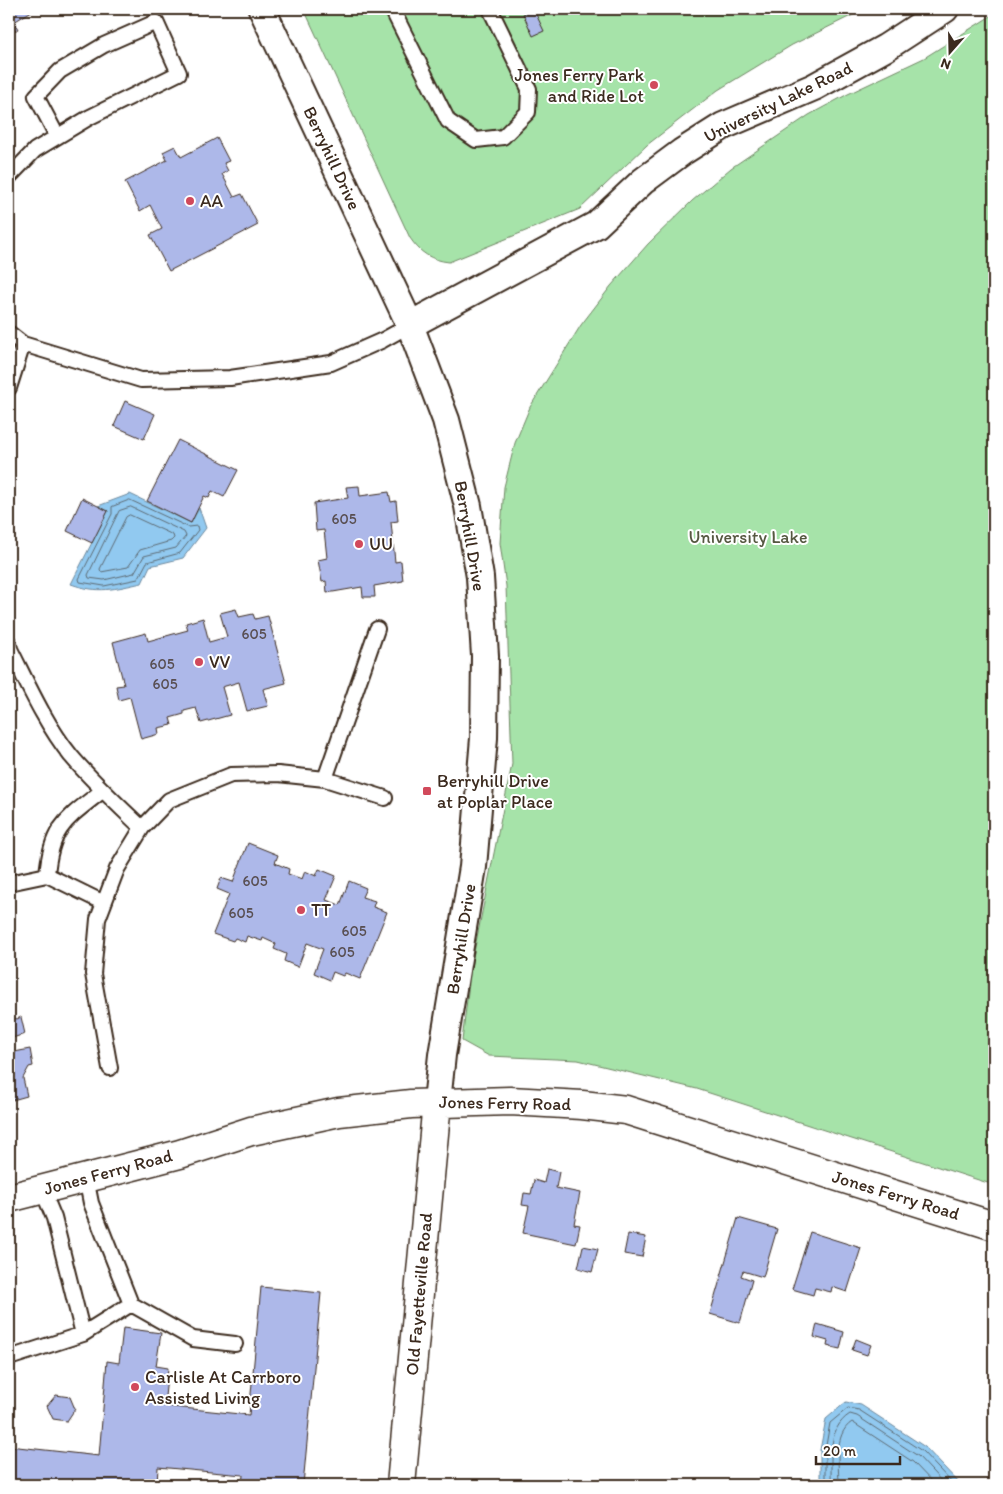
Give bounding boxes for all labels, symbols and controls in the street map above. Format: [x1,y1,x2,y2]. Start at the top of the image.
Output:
north arrow [926,28,976,78]
text: N [938,54,953,73]
street label: University Lake Road [700,56,856,147]
place label: Jones Ferry Park and Ride Lot [514,64,645,107]
marker: Jones Ferry Park and Ride Lot [648,79,660,91]
street label: Berryhill Drive [298,103,366,213]
place label: AA [200,190,224,212]
marker: AA [184,195,196,207]
street label: Berryhill Drive [449,479,491,593]
house number: 605 [331,510,357,528]
park label: University Lake [689,526,807,548]
place label: UU [369,533,393,555]
marker: UU [353,538,365,550]
house number: 605 [241,625,267,643]
place label: VV [209,651,231,673]
house number: 605 [149,655,175,673]
marker: VV [193,656,205,668]
house number: 605 [152,675,178,693]
place label: Berryhill Drive at Poplar Place [437,770,553,813]
marker: Berryhill Drive at Poplar Place [421,785,433,797]
house number: 605 [242,872,268,890]
street label: Berryhill Drive [441,882,481,996]
place label: TT [311,899,331,921]
house number: 605 [228,904,254,922]
marker: TT [295,904,307,916]
house number: 605 [341,922,367,940]
house number: 605 [329,943,355,961]
street label: Jones Ferry Road [439,1091,571,1115]
street label: Jones Ferry Road [41,1144,175,1200]
street label: Jones Ferry Road [830,1165,963,1225]
street label: Old Fayetteville Road [401,1212,437,1376]
place label: Carlisle At Carrboro Assisted Living [145,1366,301,1409]
marker: Carlisle At Carrboro Assisted Living [129,1381,141,1393]
scale bar [816,1434,899,1466]
text: 20 m [823,1442,857,1460]

